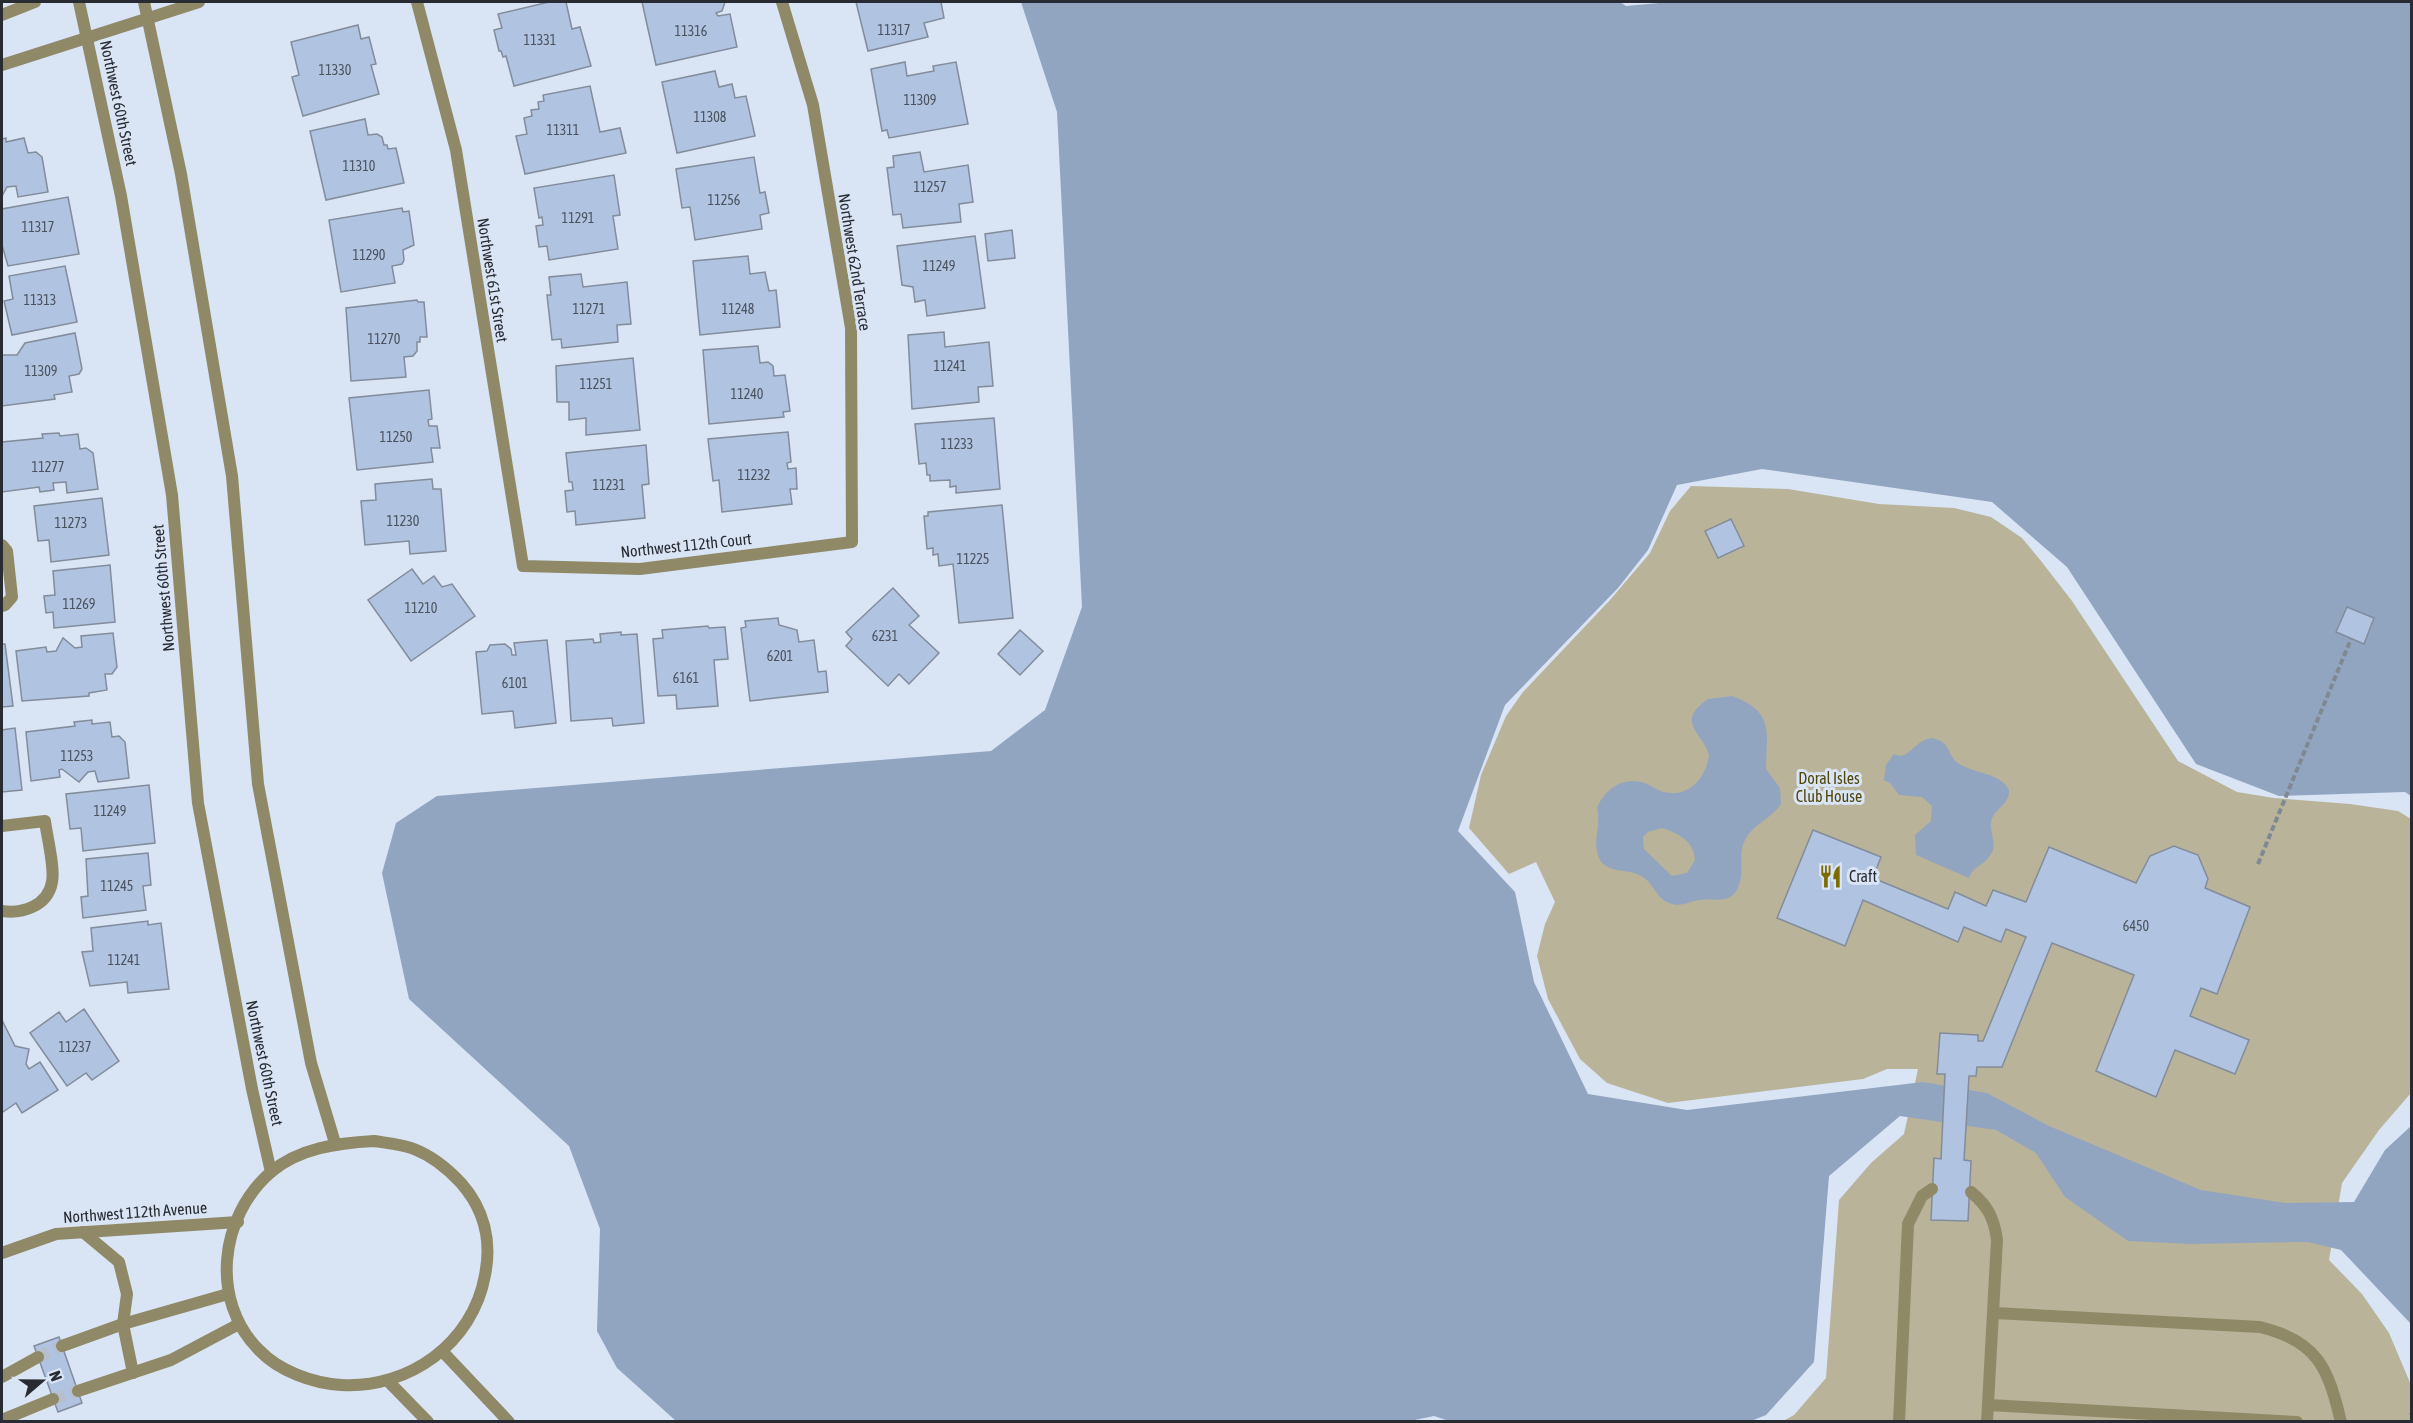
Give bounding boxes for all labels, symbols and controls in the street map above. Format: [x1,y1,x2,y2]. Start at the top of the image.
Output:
house number: 11317 [878,22,910,38]
house number: 11316 [675,23,708,39]
house number: 11331 [524,32,556,48]
street label: Northwest 60th Street [97,39,141,168]
house number: 11330 [319,62,352,78]
house number: 11309 [904,92,936,108]
house number: 11308 [694,109,727,125]
house number: 11311 [547,122,579,138]
house number: 11310 [343,158,376,174]
house number: 11257 [914,179,946,195]
house number: 11256 [708,192,741,208]
street label: Northwest 62nd Terrace [835,192,875,332]
house number: 11291 [562,210,594,226]
street label: Northwest 61st Street [474,217,512,344]
house number: 11317 [22,219,54,235]
house number: 11290 [353,247,386,263]
house number: 11249 [923,258,955,274]
house number: 11313 [24,292,56,308]
house number: 11271 [573,301,605,317]
house number: 11248 [722,301,755,317]
house number: 11270 [368,331,401,347]
house number: 11241 [934,358,966,374]
house number: 11309 [25,363,57,379]
house number: 11251 [580,376,612,392]
house number: 11240 [731,386,764,402]
house number: 11250 [380,429,413,445]
house number: 11233 [941,436,973,452]
house number: 11277 [32,459,64,475]
house number: 11232 [738,467,770,483]
house number: 11231 [593,477,625,493]
house number: 11230 [387,513,420,529]
house number: 11273 [55,515,87,531]
street label: Northwest 60th Street [148,523,178,652]
street label: Northwest 112th Court [620,529,753,561]
house number: 11225 [957,551,989,567]
house number: 11269 [63,596,95,612]
house number: 11210 [405,600,438,616]
house number: 6231 [872,628,898,644]
house number: 6201 [767,648,793,664]
house number: 6161 [673,670,699,686]
house number: 6101 [502,675,528,691]
house number: 11253 [61,748,93,764]
park label: Doral Isles Club House [1796,769,1862,805]
house number: 11249 [94,803,126,819]
restaurant icon: Craft [1818,863,1844,889]
place label: Craft [1849,867,1877,885]
house number: 11245 [101,878,133,894]
house number: 6450 [2123,918,2150,934]
house number: 11241 [108,952,140,968]
street label: Northwest 60th Street [243,999,287,1128]
house number: 11237 [59,1039,91,1055]
street label: Northwest 112th Avenue [62,1198,208,1226]
north arrow [12,1351,72,1411]
text: N [46,1368,66,1383]

